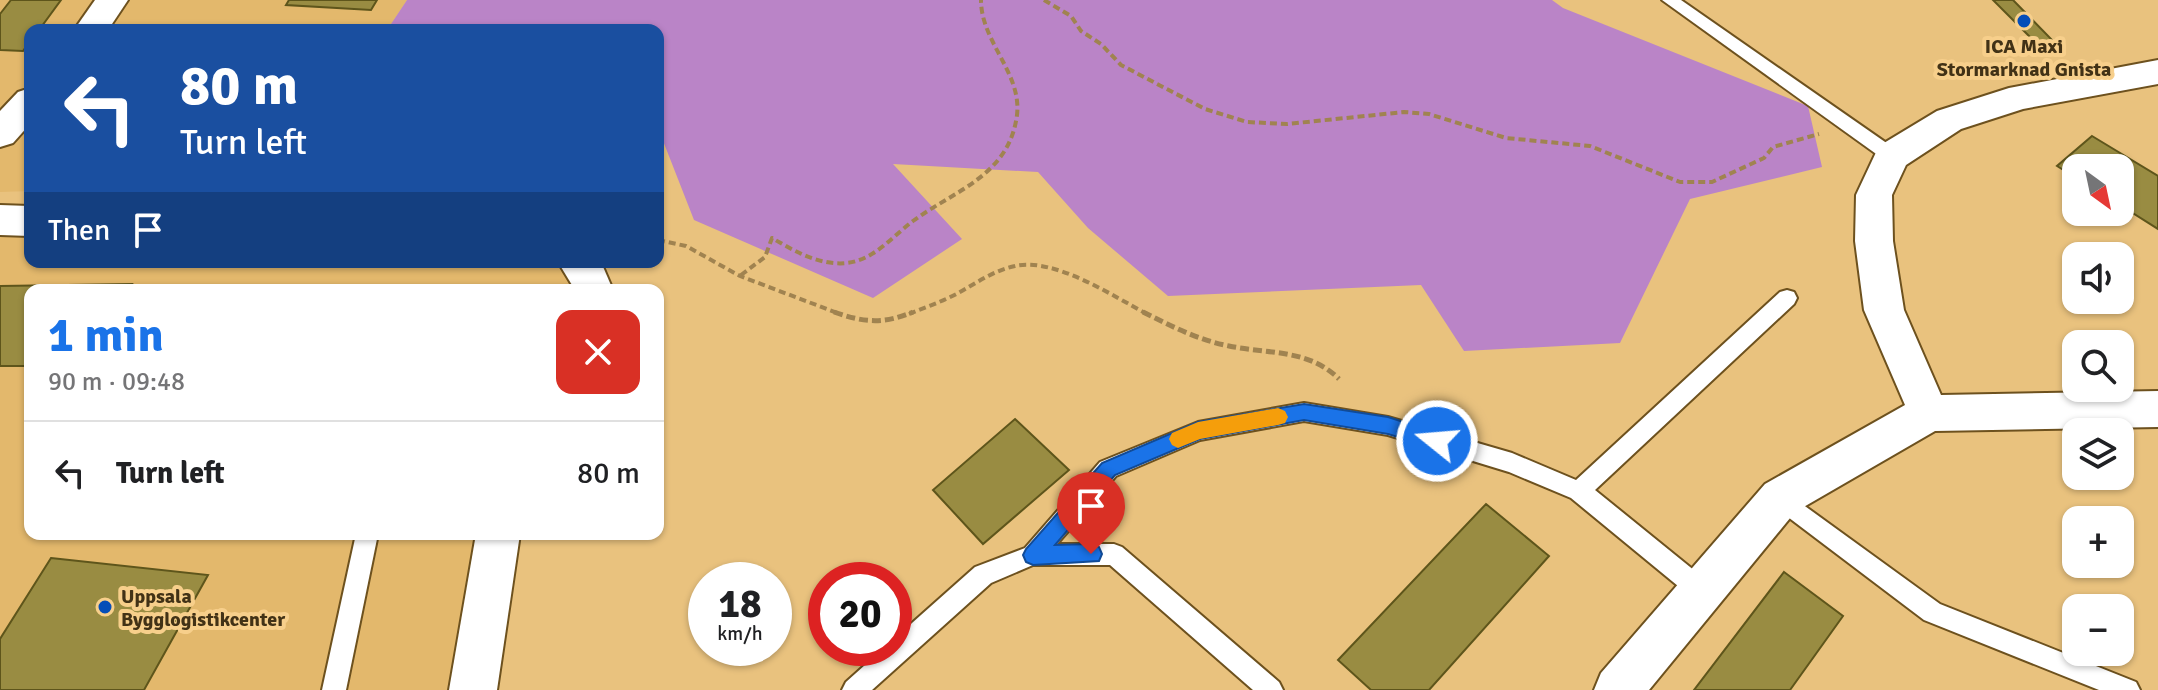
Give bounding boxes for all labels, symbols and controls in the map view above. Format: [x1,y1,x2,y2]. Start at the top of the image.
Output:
marker: ICA Maxi Stormarknad Gnista [2015,12,2033,30]
place label: ICA Maxi Stormarknad Gnista [1937,34,2111,82]
text: 80 m [180,51,298,120]
icon: left [48,56,152,160]
text: Turn left [180,120,307,165]
north arrow [2062,154,2134,226]
map controls [2062,154,2134,666]
icon: arrive [126,208,170,252]
text: Then [48,212,110,249]
button: sound [2062,242,2134,314]
text: 1 min [48,306,164,365]
button: close [556,310,640,394]
button: search [2062,330,2134,402]
text: 90 m · 09:48 [48,366,185,398]
position arrow [1395,399,1479,483]
button: layers [2062,418,2134,490]
icon: left [48,451,92,495]
text: Turn left [116,455,225,492]
text: 80 m [577,455,640,492]
pin [1057,472,1125,554]
icon: arrive [1069,484,1113,528]
button: + [2062,506,2134,578]
speed limit sign: 20 [808,562,912,666]
text: 18 [718,579,762,629]
place label: Uppsala Bygglogistikcenter [121,584,285,632]
button: − [2062,594,2134,666]
marker: Uppsala Bygglogistikcenter [96,598,114,616]
text: km/h [717,621,763,646]

